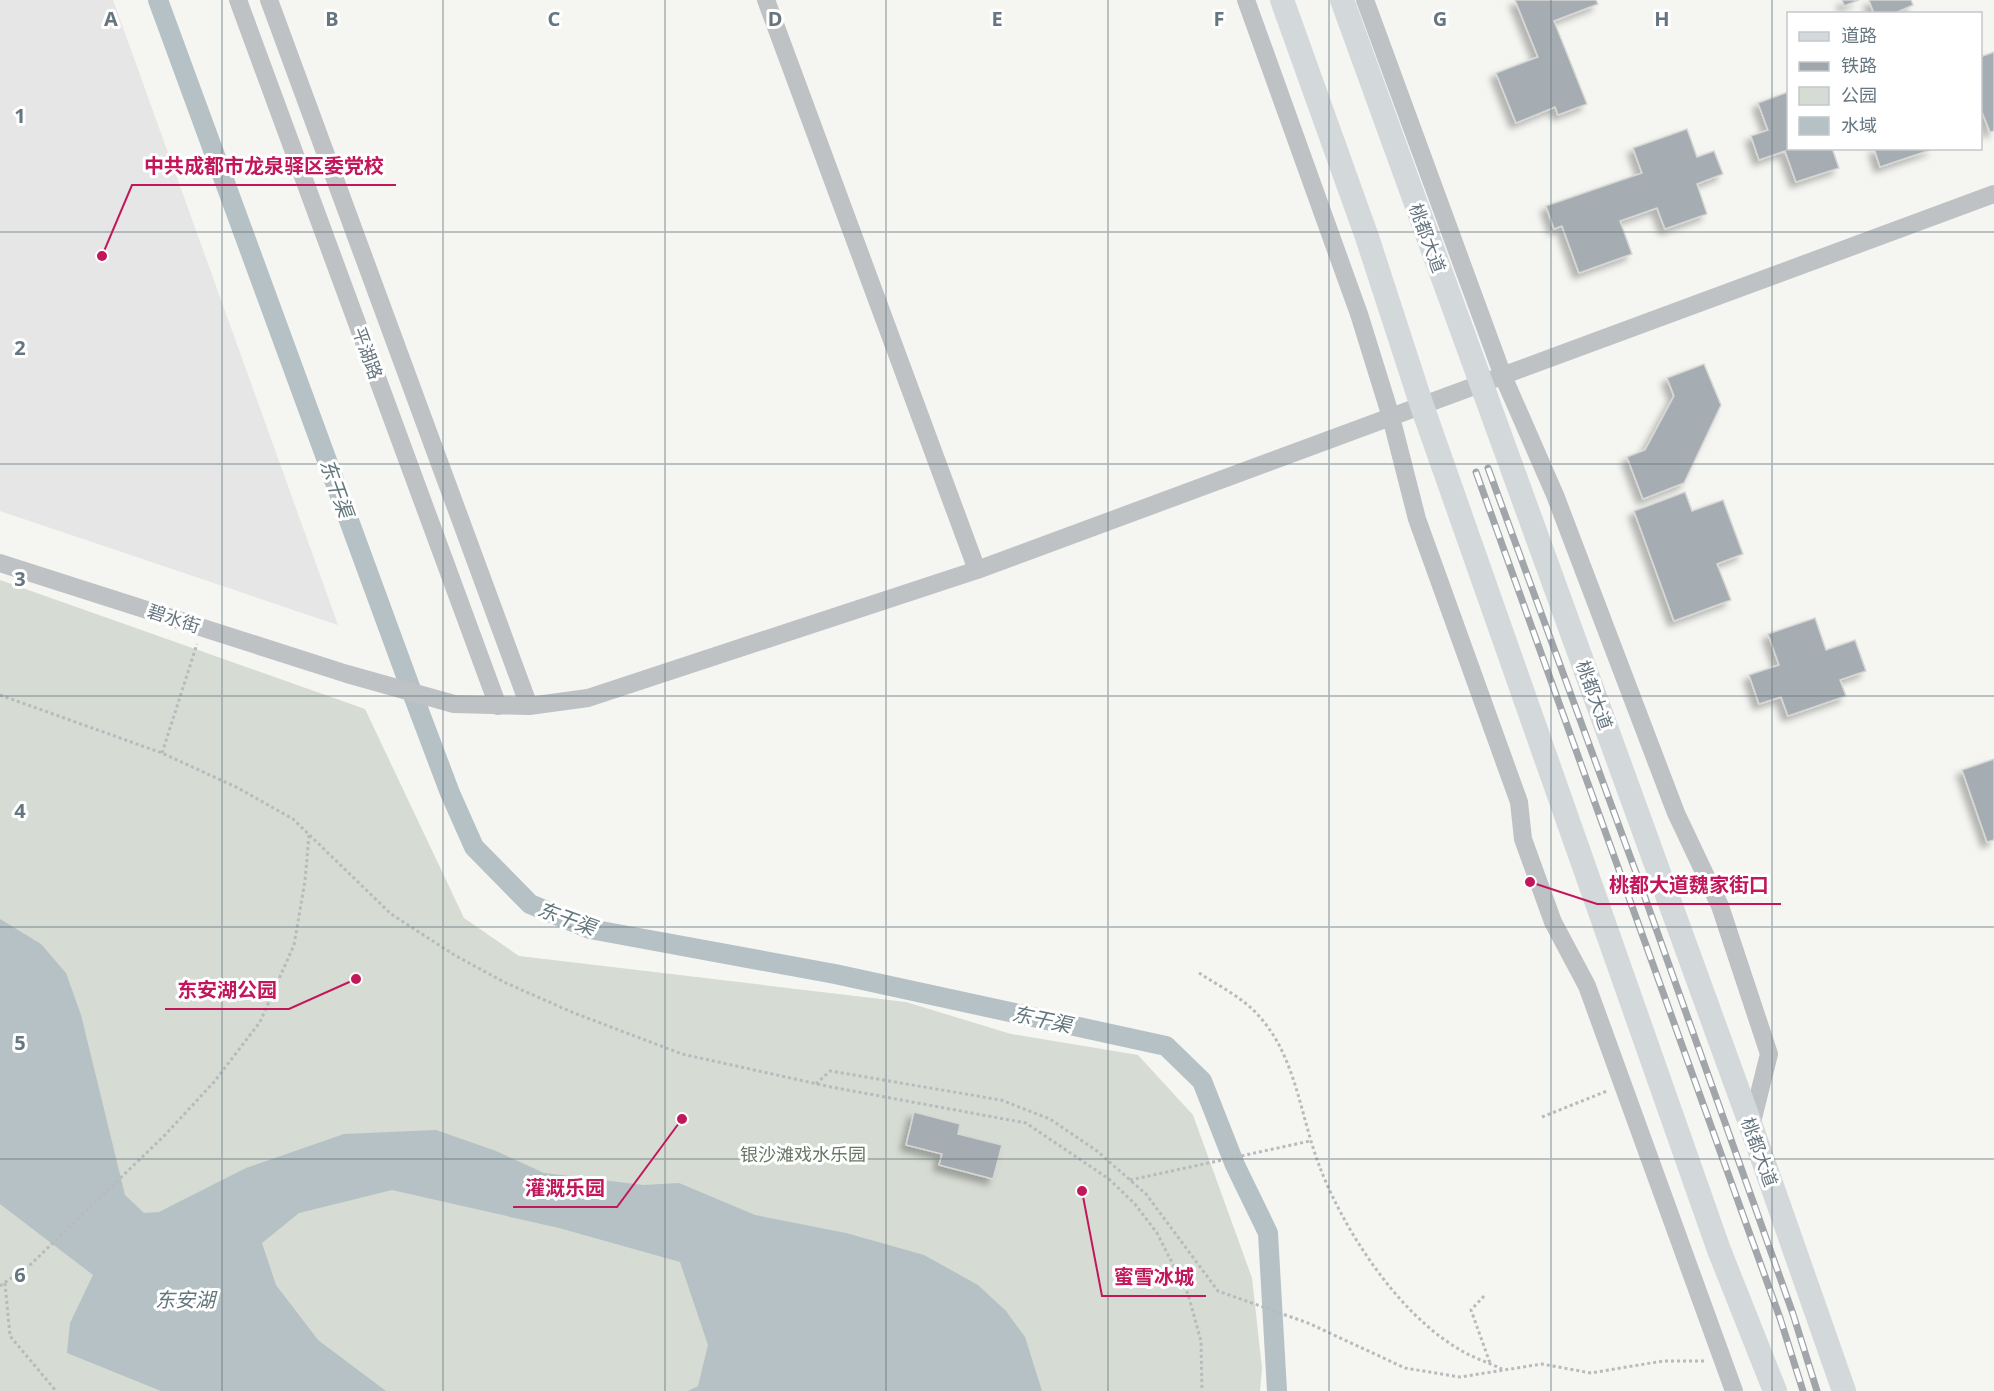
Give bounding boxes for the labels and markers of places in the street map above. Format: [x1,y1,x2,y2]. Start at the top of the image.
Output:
callout: 中共成都市龙泉驿区委党校 [132,147,396,185]
callout: 桃都大道魏家街口 [1597,866,1781,904]
callout: 东安湖公园 [165,971,289,1009]
callout: 灌溉乐园 [513,1169,617,1207]
callout: 蜜雪冰城 [1102,1258,1206,1296]

